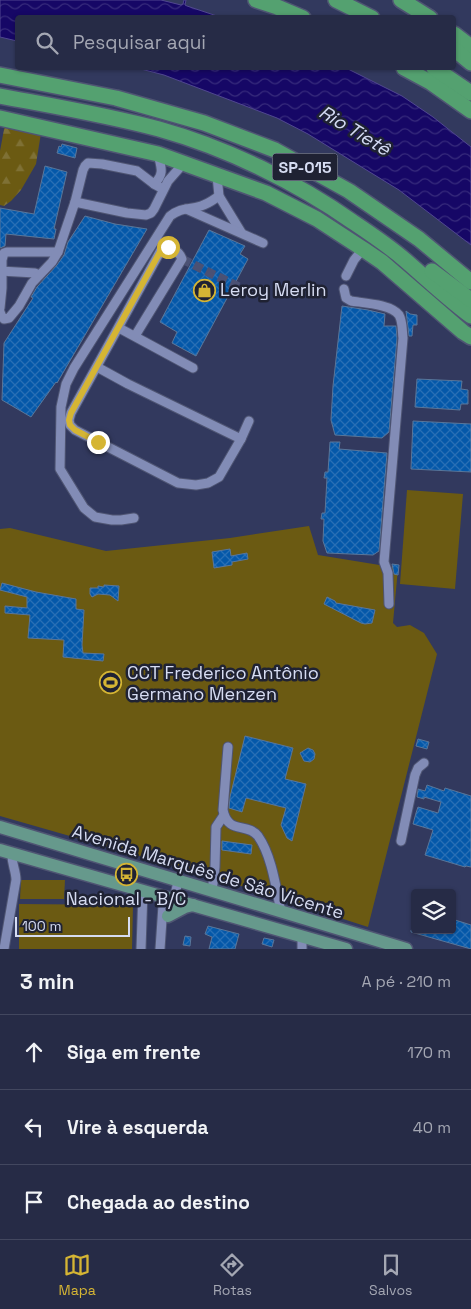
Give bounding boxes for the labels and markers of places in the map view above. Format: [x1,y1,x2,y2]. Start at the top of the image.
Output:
shop icon: Leroy Merlin [192,278,216,302]
place label: Leroy Merlin [220,278,327,301]
place label: CCT Frederico Antônio Germano Menzen [127,661,319,705]
sports icon: CCT Frederico Antônio Germano Menzen [99,671,123,695]
bus stop icon: Nacional - B/C [114,862,138,886]
place label: Nacional - B/C [66,887,186,910]

